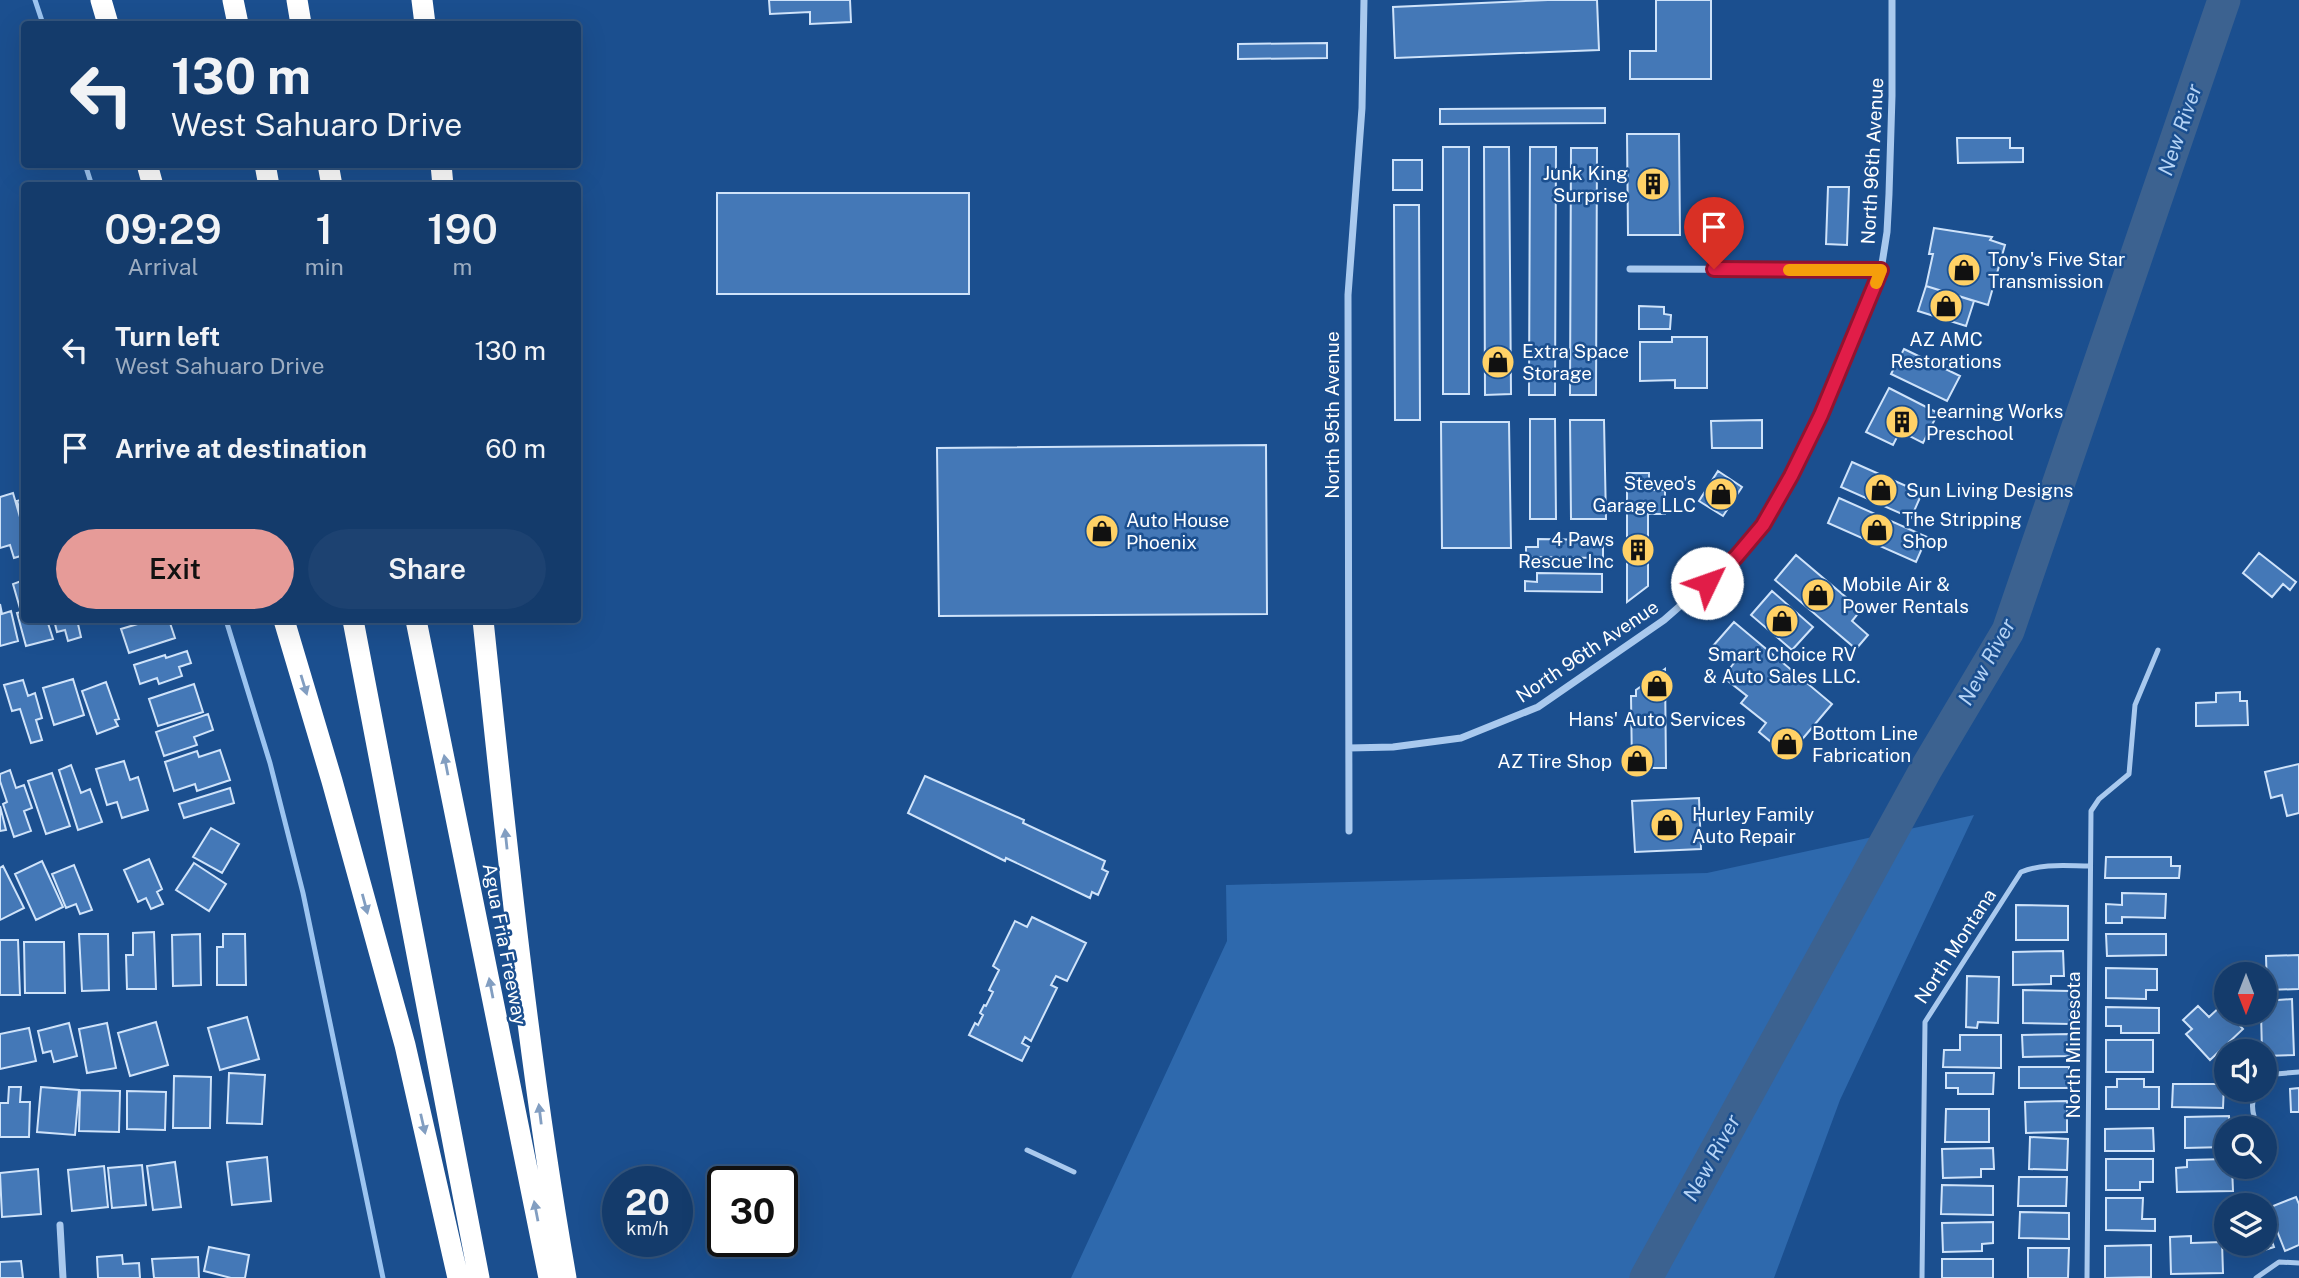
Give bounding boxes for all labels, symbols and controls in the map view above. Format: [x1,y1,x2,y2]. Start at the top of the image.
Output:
text: 130 m [171,47,311,105]
icon: left [56,49,147,140]
street label: North 96th Avenue [1857,77,1887,245]
water label: New River [2152,80,2207,179]
text: West Sahuaro Drive [171,106,462,143]
place label: Junk King Surprise [1543,162,1628,206]
building icon: Junk King Surprise [1634,165,1672,203]
pin [1684,197,1744,269]
text: 09:29 [104,204,222,253]
text: 1 [316,204,333,253]
text: 190 [427,204,498,253]
icon: arrive [1695,208,1733,246]
place label: Tony's Five Star Transmission [1988,248,2125,292]
shop icon: Tony's Five Star Transmission [1945,251,1983,289]
text: Arrival [127,253,198,280]
text: min [305,253,344,280]
text: m [452,253,472,280]
shop icon: AZ AMC Restorations [1927,287,1965,325]
text: Turn left [115,321,220,352]
place label: AZ AMC Restorations [1890,328,2002,372]
icon: left [56,331,94,369]
street label: North 95th Avenue [1321,331,1343,499]
text: 130 m [474,335,546,366]
place label: Extra Space Storage [1522,340,1629,384]
shop icon: Extra Space Storage [1479,343,1517,381]
text: West Sahuaro Drive [115,352,324,379]
place label: Learning Works Preschool [1926,400,2063,444]
building icon: Learning Works Preschool [1883,403,1921,441]
icon: arrive [56,429,94,467]
text: Arrive at destination [115,433,367,464]
text: 60 m [485,433,546,464]
shop icon: Sun Living Designs [1862,471,1900,509]
place label: Steveo's Garage LLC [1593,472,1696,516]
shop icon: Steveo's Garage LLC [1702,475,1740,513]
place label: Sun Living Designs [1906,479,2073,501]
place label: The Stripping Shop [1902,508,2022,552]
place label: Auto House Phoenix [1126,509,1229,553]
shop icon: The Stripping Shop [1858,511,1896,549]
shop icon: Auto House Phoenix [1083,512,1121,550]
place label: 4 Paws Rescue Inc [1518,528,1614,572]
button: Exit [56,529,294,609]
button: Share [308,529,546,609]
building icon: 4 Paws Rescue Inc [1619,531,1657,569]
position arrow [1670,546,1744,620]
place label: Mobile Air & Power Rentals [1842,573,1969,617]
shop icon: Mobile Air & Power Rentals [1799,576,1837,614]
street label: North 96th Avenue [1512,595,1662,707]
shop icon: Smart Choice RV & Auto Sales LLC. [1763,602,1801,640]
water label: New River [1953,613,2021,709]
place label: Smart Choice RV & Auto Sales LLC. [1704,643,1860,687]
shop icon: Hans' Auto Services [1638,667,1676,705]
one-way arrow [299,675,309,696]
place label: Hans' Auto Services [1568,708,1746,730]
place label: Bottom Line Fabrication [1812,722,1918,766]
shop icon: Bottom Line Fabrication [1768,725,1806,763]
shop icon: AZ Tire Shop [1618,742,1656,780]
place label: AZ Tire Shop [1497,750,1612,772]
one-way arrow [440,754,451,776]
place label: Hurley Family Auto Repair [1692,803,1814,847]
shop icon: Hurley Family Auto Repair [1648,806,1686,844]
one-way arrow [501,828,512,850]
street label: Agua Fria Freeway [479,861,531,1027]
street label: North Montana [1910,885,2000,1007]
one-way arrow [360,894,370,915]
north arrow [2214,962,2277,1026]
map controls [2214,962,2277,1256]
street label: North Minnesota [2062,971,2084,1119]
one-way arrow [485,977,496,999]
button: sound [2214,1039,2277,1102]
one-way arrow [535,1103,546,1125]
water label: New River [1678,1109,1746,1205]
one-way arrow [418,1113,429,1135]
button: search [2214,1116,2277,1179]
speed limit sign: 30 [707,1166,798,1257]
text: 20 [625,1182,670,1223]
button: layers [2214,1193,2277,1256]
one-way arrow [530,1200,541,1222]
text: km/h [626,1218,669,1239]

